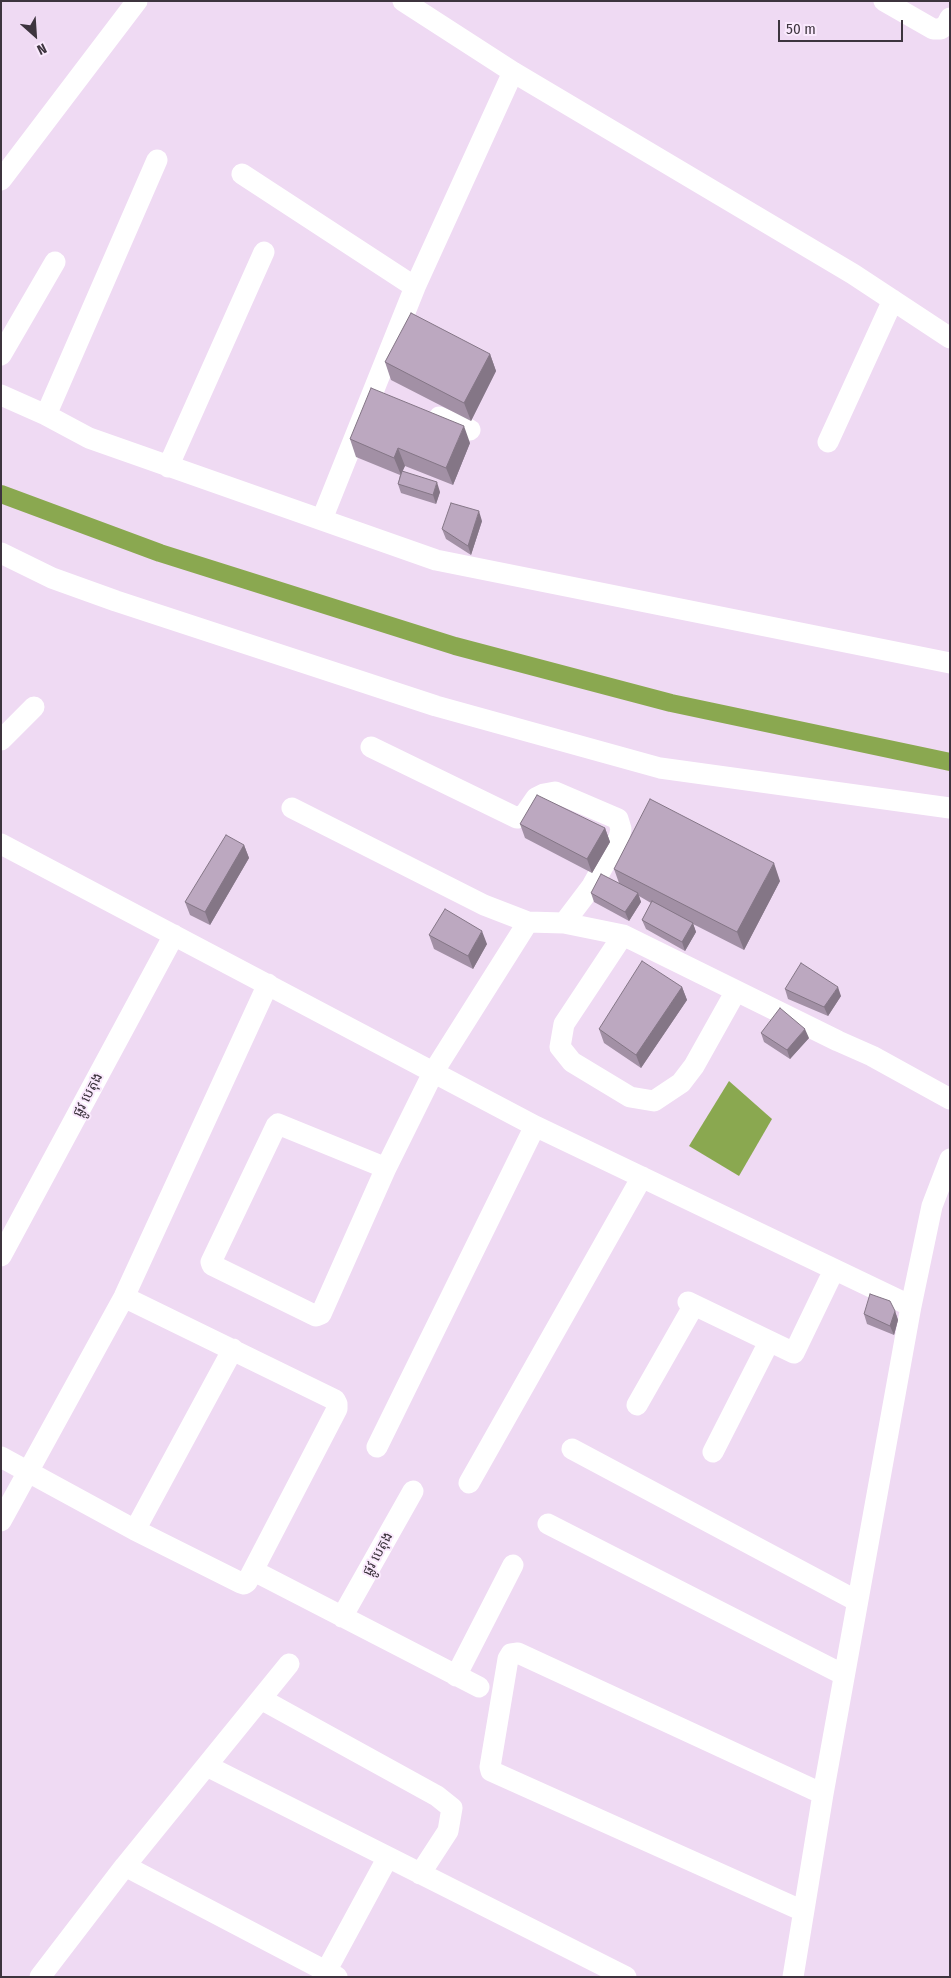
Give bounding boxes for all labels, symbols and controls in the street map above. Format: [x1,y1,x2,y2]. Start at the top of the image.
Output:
north arrow [10,10,60,60]
scale bar [781,10,906,42]
text: 50 m [786,20,816,38]
text: N [34,39,49,58]
street label: ផ្លូវ បេតុង [69,1070,107,1120]
street label: ផ្លូវ បេតុង [359,1529,397,1579]

